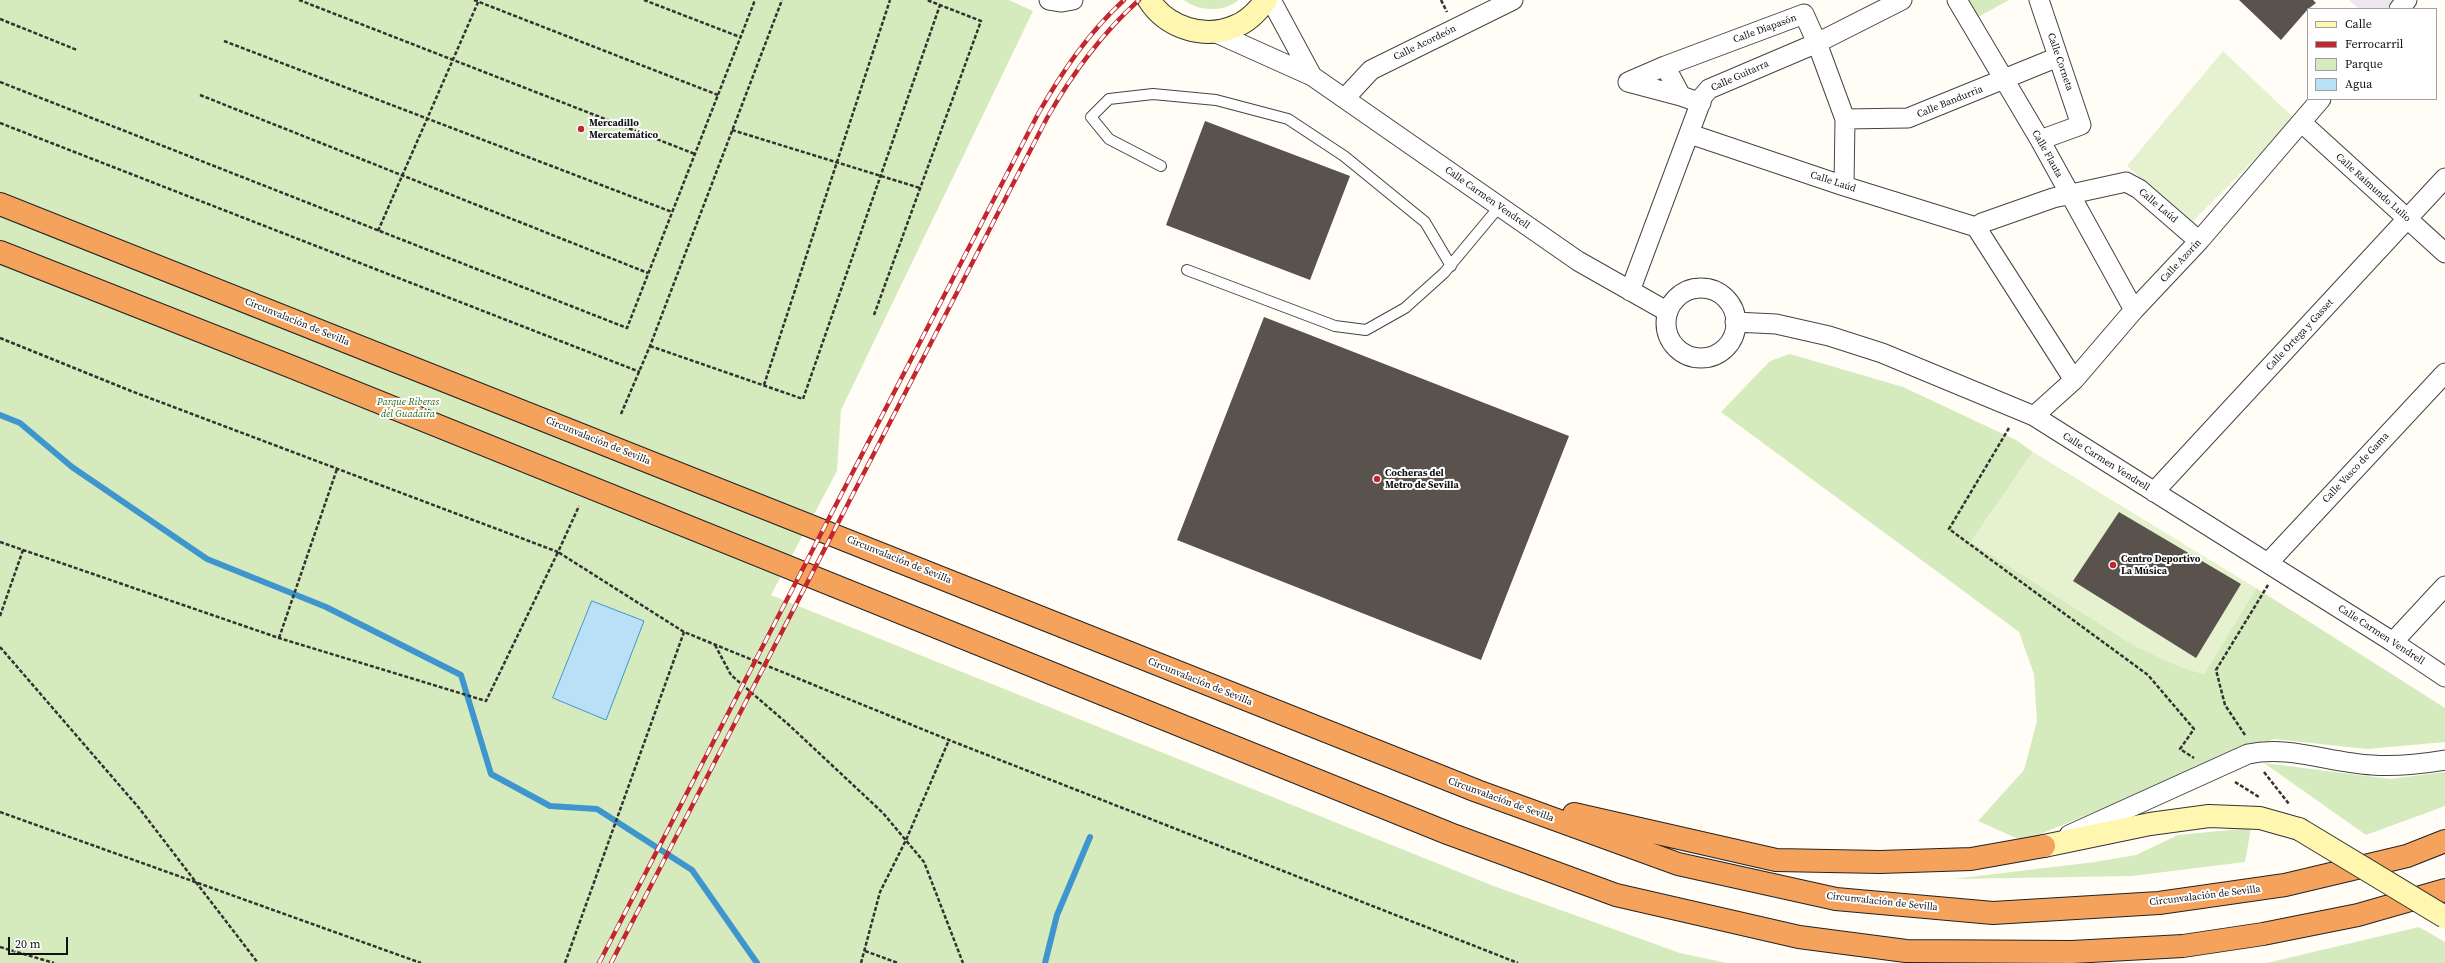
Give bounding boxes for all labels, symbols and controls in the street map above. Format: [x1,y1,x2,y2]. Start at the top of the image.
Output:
legend [2307,8,2437,100]
street label: Calle Diapasón [1732,12,1798,46]
text: Calle [2345,16,2372,32]
street label: Calle Acordeón [1392,23,1458,63]
street label: Calle Corneta [2045,32,2075,92]
text: Ferrocarril [2345,36,2403,52]
text: Parque [2345,56,2383,72]
street label: Calle Guitarra [1709,58,1771,94]
text: Agua [2345,76,2372,92]
street label: Calle Bandurria [1915,83,1985,121]
place label: Mercadillo Mercatemático [589,117,658,140]
marker: Mercadillo Mercatemático [576,124,586,134]
street label: Calle Flauta [2029,128,2065,180]
street label: Calle Raimundo Lulio [2333,151,2413,225]
street label: Calle Carmen Vendrell [1442,164,1532,232]
street label: Calle Laúd [1809,169,1857,195]
street label: Calle Laúd [2136,186,2180,226]
street label: Calle Azorín [2158,237,2204,285]
street label: Circunvalación de Sevilla [243,296,351,348]
street label: Calle Ortega y Gasset [2264,297,2336,373]
park label: Parque Riberas del Guadaira [377,396,439,420]
street label: Circunvalación de Sevilla [544,415,652,467]
street label: Calle Carmen Vendrell [2060,430,2152,494]
street label: Calle Vasco de Gama [2320,430,2392,506]
place label: Cocheras del Metro de Sevilla [1385,467,1459,490]
marker: Cocheras del Metro de Sevilla [1372,474,1382,484]
street label: Circunvalación de Sevilla [845,534,953,586]
place label: Centro Deportivo La Música [2121,553,2200,576]
marker: Centro Deportivo La Música [2108,560,2118,570]
street label: Calle Carmen Vendrell [2335,603,2427,667]
street label: Circunvalación de Sevilla [1146,656,1254,708]
street label: Circunvalación de Sevilla [1446,775,1556,825]
street label: Circunvalación de Sevilla [2149,883,2261,909]
street label: Circunvalación de Sevilla [1826,890,1938,914]
scale bar [10,929,70,955]
text: 20 m [15,936,41,952]

